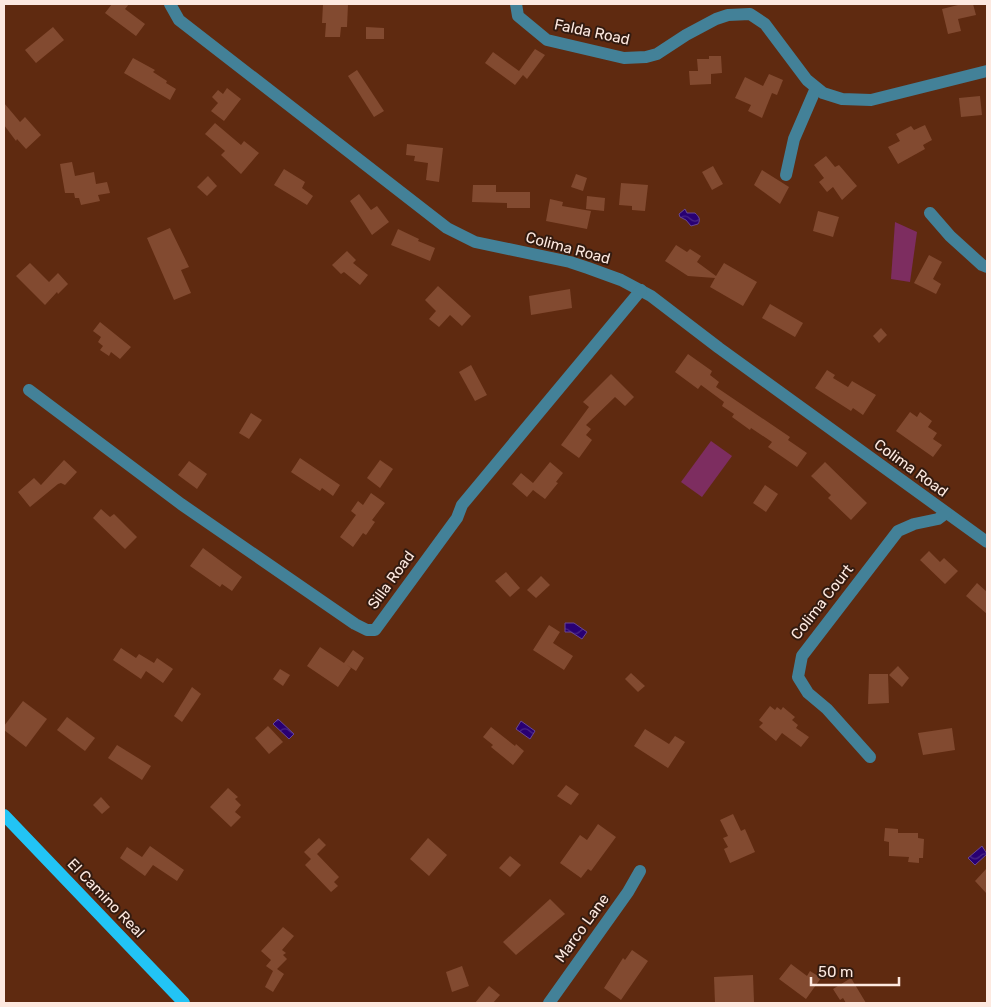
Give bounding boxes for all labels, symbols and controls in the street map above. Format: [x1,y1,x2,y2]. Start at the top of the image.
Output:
street label: Falda Road [553,15,631,49]
street label: Colima Road [524,228,612,268]
street label: Colima Road [871,435,951,501]
street label: Silla Road [364,547,418,613]
street label: Colima Court [787,561,857,643]
street label: El Camino Real [64,855,148,941]
street label: Marco Lane [551,890,613,966]
scale bar [811,954,898,986]
text: 50 m [818,963,853,981]

